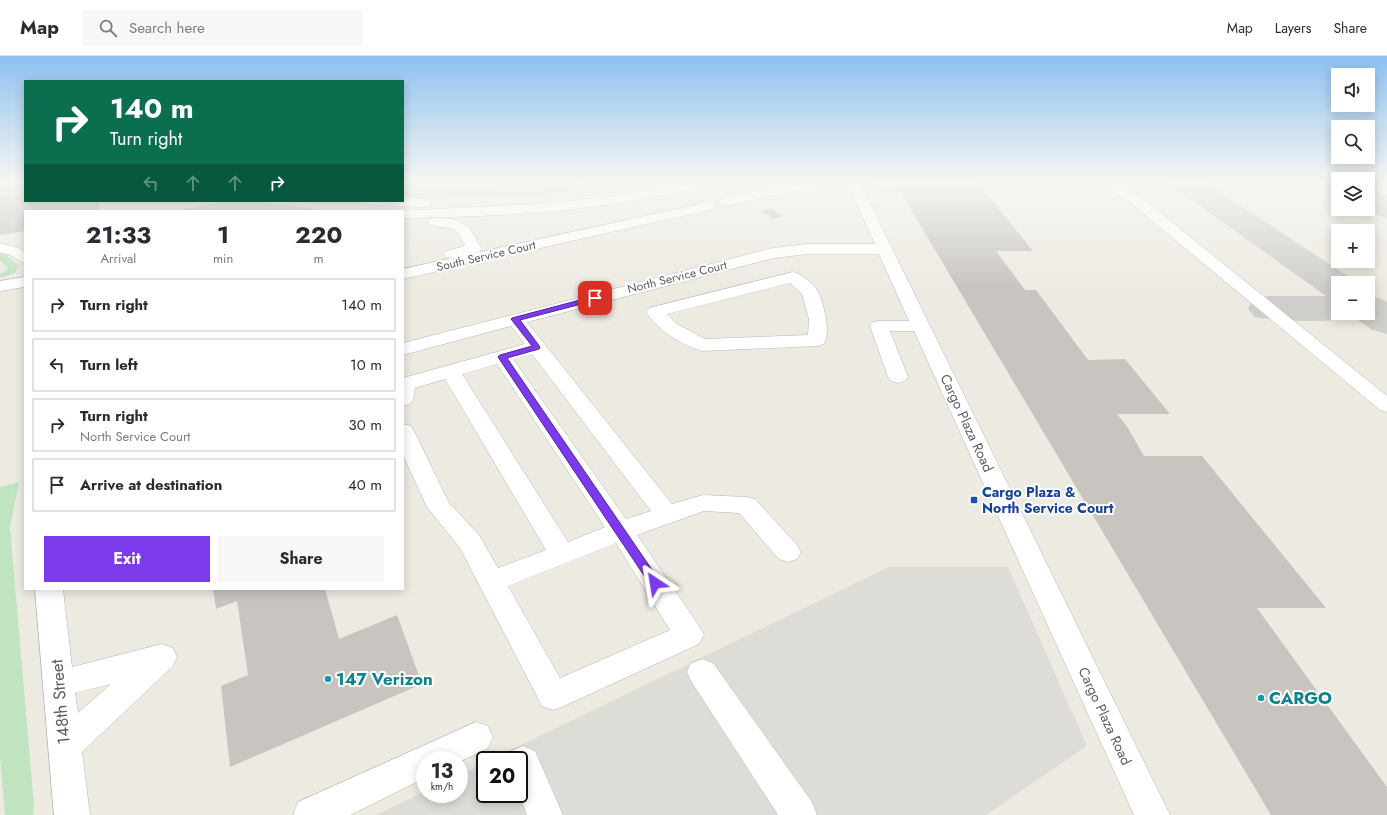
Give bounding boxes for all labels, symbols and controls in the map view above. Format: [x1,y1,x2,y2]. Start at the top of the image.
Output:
search box [83,10,363,46]
text: Map [20,14,59,41]
icon: search [97,17,119,39]
text: Search here [129,17,205,39]
text: Map [1227,18,1253,38]
text: Layers [1275,18,1311,38]
text: Share [1333,18,1367,38]
map controls [1331,68,1375,320]
button: sound [1331,68,1375,112]
text: 140 m [110,88,194,129]
icon: right [44,96,96,148]
button: search [1331,120,1375,164]
text: Turn right [110,126,182,152]
icon: left [140,172,162,194]
icon: ahead [182,172,204,194]
icon: ahead [224,172,246,194]
icon: right [266,172,288,194]
button: layers [1331,172,1375,216]
text: 21:33 [86,217,151,252]
text: 1 [217,217,229,252]
text: 220 [295,217,342,252]
button: + [1331,224,1375,268]
street label: South Service Court [435,236,538,276]
text: Arrival [101,249,136,268]
text: min [213,249,233,268]
text: m [314,249,324,268]
street label: North Service Court [625,256,729,298]
button: − [1331,276,1375,320]
pin [578,281,612,315]
icon: arrive [584,287,606,309]
icon: right [46,294,68,316]
text: Turn right [80,294,148,316]
text: 140 m [341,294,382,316]
icon: left [46,354,68,376]
text: Turn left [80,354,138,376]
text: 10 m [350,354,382,376]
street label: Cargo Plaza Road [936,371,998,475]
text: Turn right [80,405,148,427]
icon: right [46,414,68,436]
text: 30 m [349,414,382,436]
text: North Service Court [80,427,190,446]
icon: arrive [46,474,68,496]
text: Arrive at destination [80,474,222,496]
text: 40 m [348,474,382,496]
place label: Cargo Plaza & North Service Court [982,482,1114,518]
marker: Cargo Plaza & North Service Court [969,495,979,505]
button: Exit [44,536,210,582]
button: Share [218,536,384,582]
position arrow [634,562,676,604]
street label: 148th Street [44,658,76,746]
street label: Cargo Plaza Road [1074,664,1136,768]
place label: 147 Verizon [336,667,433,691]
marker: 147 Verizon [323,674,333,684]
place label: CARGO [1269,686,1332,710]
marker: CARGO [1256,693,1266,703]
speed limit sign: 20 [476,751,528,803]
text: 13 [431,757,453,786]
text: km/h [431,779,453,794]

